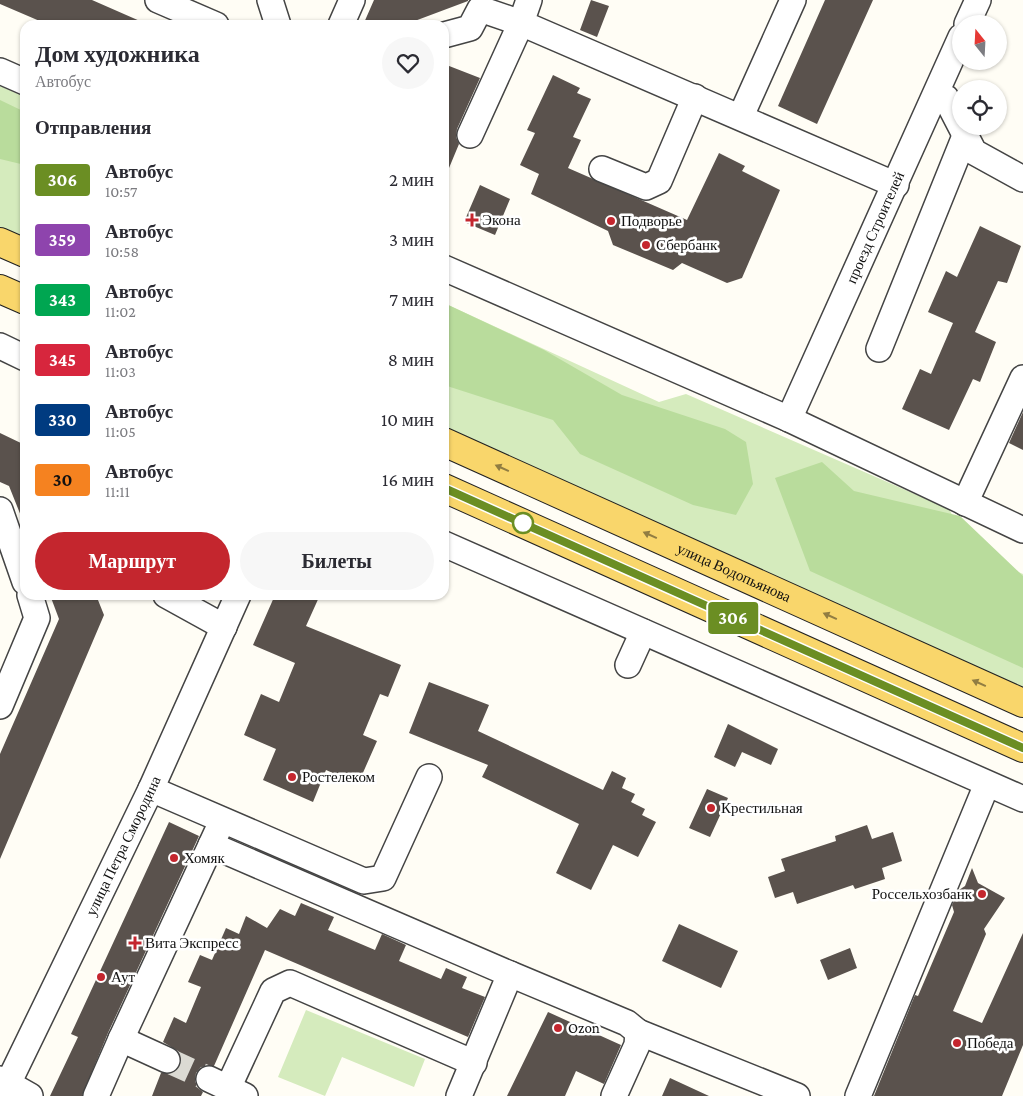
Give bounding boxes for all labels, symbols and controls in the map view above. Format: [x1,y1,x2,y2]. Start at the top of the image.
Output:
north arrow [952,15,1008,70]
map controls [952,15,1007,135]
button: heart [382,37,434,89]
text: Дом художника [35,40,200,67]
text: Автобус [35,73,91,90]
button: locate [952,80,1007,135]
text: Отправления [35,117,151,138]
text: Автобус [105,161,173,182]
text: 2 мин [389,169,434,190]
street label: проезд Строителей [843,169,907,286]
text: 306 [48,170,77,190]
text: 10:57 [105,183,137,200]
place label: Экона [482,212,521,228]
place label: Подворье [621,213,682,229]
marker: Экона [466,214,478,226]
marker: Подворье [605,215,617,227]
text: Автобус [105,221,173,242]
text: 3 мин [389,229,434,250]
text: 359 [49,230,76,250]
place label: Сбербанк [656,237,718,253]
marker: Сбербанк [640,239,652,251]
text: 10:58 [105,243,139,260]
text: Автобус [105,281,173,302]
text: 7 мин [389,289,434,310]
text: 343 [49,290,76,310]
text: 11:02 [105,303,136,320]
text: Автобус [105,341,173,362]
text: 8 мин [388,349,434,370]
text: 345 [49,350,76,370]
text: 11:03 [105,363,136,380]
text: Автобус [105,401,173,422]
text: 10 мин [381,409,434,430]
text: 330 [48,410,77,430]
text: 11:05 [105,423,136,440]
text: Автобус [105,461,173,482]
one-way arrow [495,464,509,472]
text: 16 мин [382,469,434,490]
text: 30 [53,470,72,490]
text: 11:11 [105,483,130,500]
unlabelled marker [512,512,534,534]
one-way arrow [643,531,657,539]
button: Маршрут [35,532,230,590]
button: Билеты [240,532,434,590]
street label: улица Водопьянова [675,540,794,605]
line badge: 306 [704,602,762,634]
text: 306 [718,608,748,628]
one-way arrow [823,612,837,620]
one-way arrow [972,679,986,687]
place label: Ростелеком [302,769,376,785]
marker: Ростелеком [286,771,298,783]
street label: улица Петра Смородина [83,773,164,918]
place label: Крестильная [721,800,803,816]
marker: Крестильная [705,802,717,814]
place label: Хомяк [184,850,225,866]
marker: Хомяк [168,852,180,864]
place label: Россельхозбанк [872,886,973,902]
marker: Россельхозбанк [976,888,988,900]
place label: Вита Экспресс [145,935,239,951]
marker: Вита Экспресс [129,937,141,949]
place label: Аут [111,969,136,985]
marker: Аут [95,971,107,983]
place label: Ozon [568,1020,600,1036]
marker: Ozon [552,1022,564,1034]
place label: Победа [967,1035,1014,1051]
marker: Победа [951,1037,963,1049]

